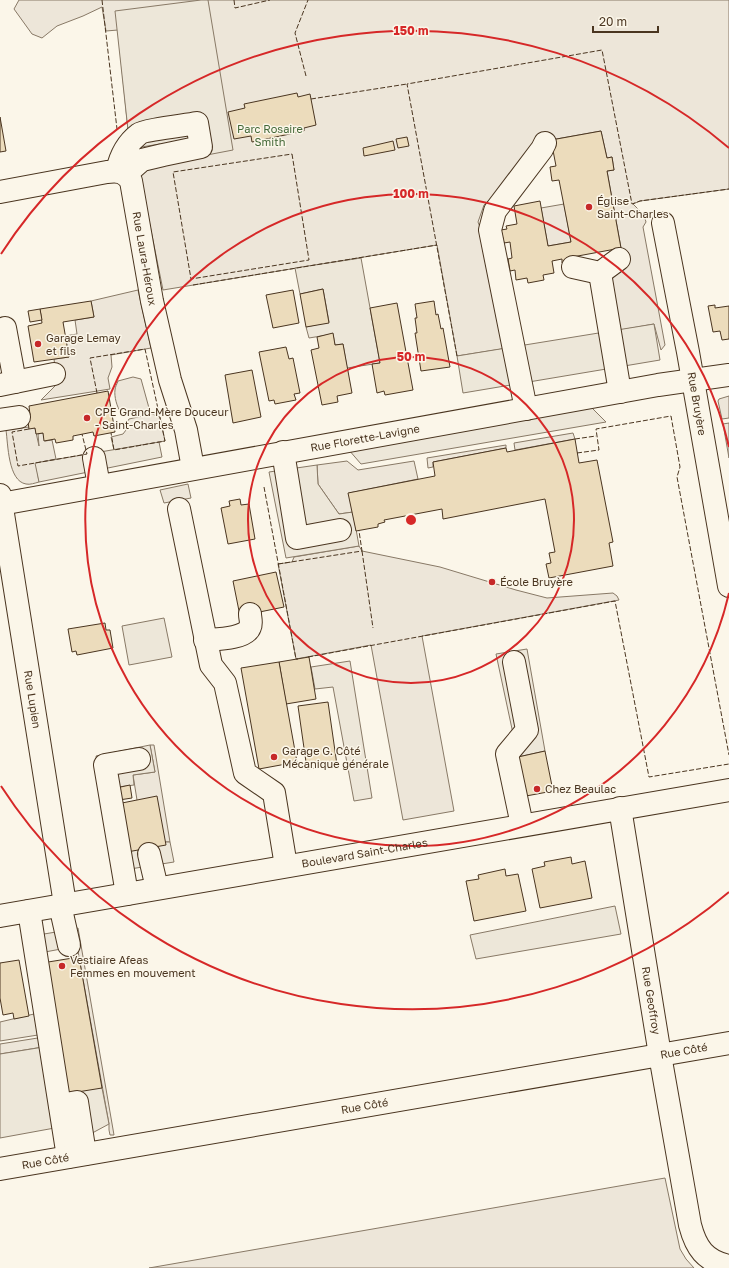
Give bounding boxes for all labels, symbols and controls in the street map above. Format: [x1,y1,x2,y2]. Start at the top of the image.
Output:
scale bar [593,8,658,34]
text: 20 m [599,14,627,29]
text: 150 m [394,23,428,38]
park label: Parc Rosaire Smith [237,122,303,148]
text: 100 m [393,186,429,201]
place label: Église Saint-Charles [597,194,669,220]
marker: Église Saint-Charles [584,202,594,212]
street label: Rue Laura-Héroux [130,210,160,307]
place label: Garage Lemay et fils [46,331,121,357]
marker: Garage Lemay et fils [33,339,43,349]
text: 50 m [397,349,425,364]
street label: Rue Bruyère [686,371,710,437]
place label: CPE Grand-Mère Douceur - Saint-Charles [95,405,229,431]
marker: CPE Grand-Mère Douceur - Saint-Charles [82,413,92,423]
street label: Rue Florette-Lavigne [309,421,421,454]
centre of rings [404,513,418,527]
place label: École Bruyère [500,575,573,588]
marker: École Bruyère [487,577,497,587]
street label: Rue Lupien [22,669,44,729]
place label: Garage G. Côté Mécanique générale [282,744,389,770]
marker: Garage G. Côté Mécanique générale [269,752,279,762]
place label: Chez Beaulac [545,782,616,795]
marker: Chez Beaulac [532,784,542,794]
street label: Boulevard Saint-Charles [300,835,429,870]
place label: Vestiaire Afeas Femmes en mouvement [70,953,196,979]
marker: Vestiaire Afeas Femmes en mouvement [57,961,67,971]
street label: Rue Geoffroy [640,966,664,1035]
street label: Rue Côté [659,1040,709,1061]
street label: Rue Côté [340,1095,389,1116]
street label: Rue Côté [21,1150,70,1171]

